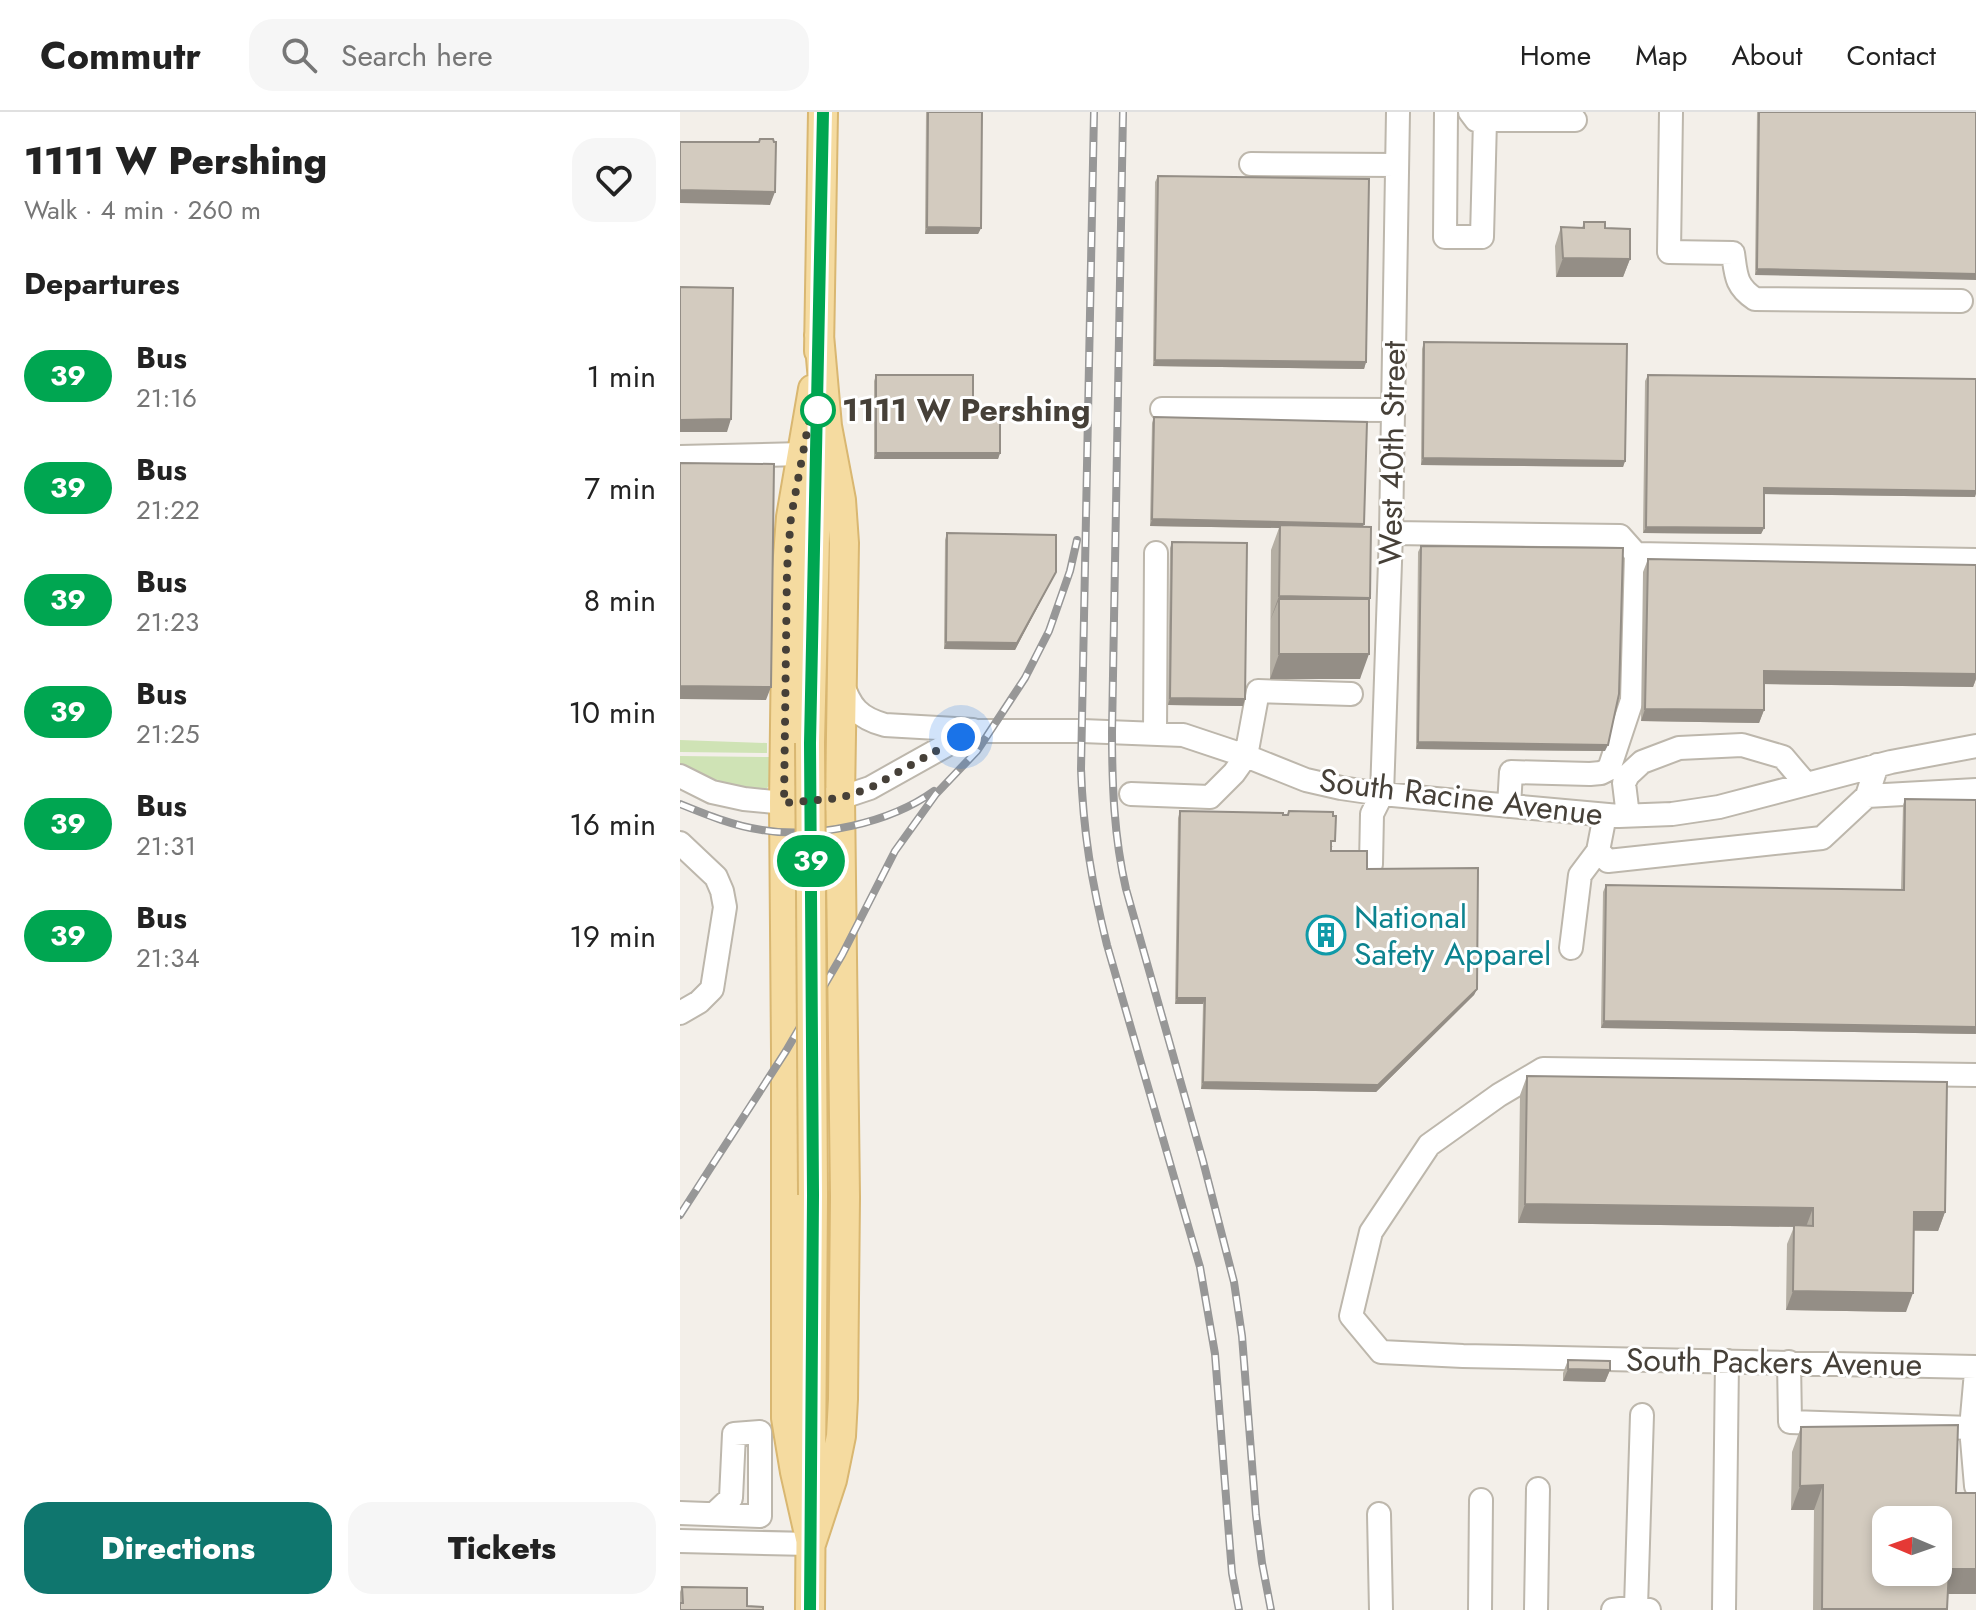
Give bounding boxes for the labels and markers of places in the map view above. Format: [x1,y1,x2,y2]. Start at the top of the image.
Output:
place label: 1111 W Pershing [842,387,1090,433]
marker: 1111 W Pershing [801,393,835,427]
place label: National Safety Apparel [1354,894,1551,977]
building icon: National Safety Apparel [1305,914,1347,956]

